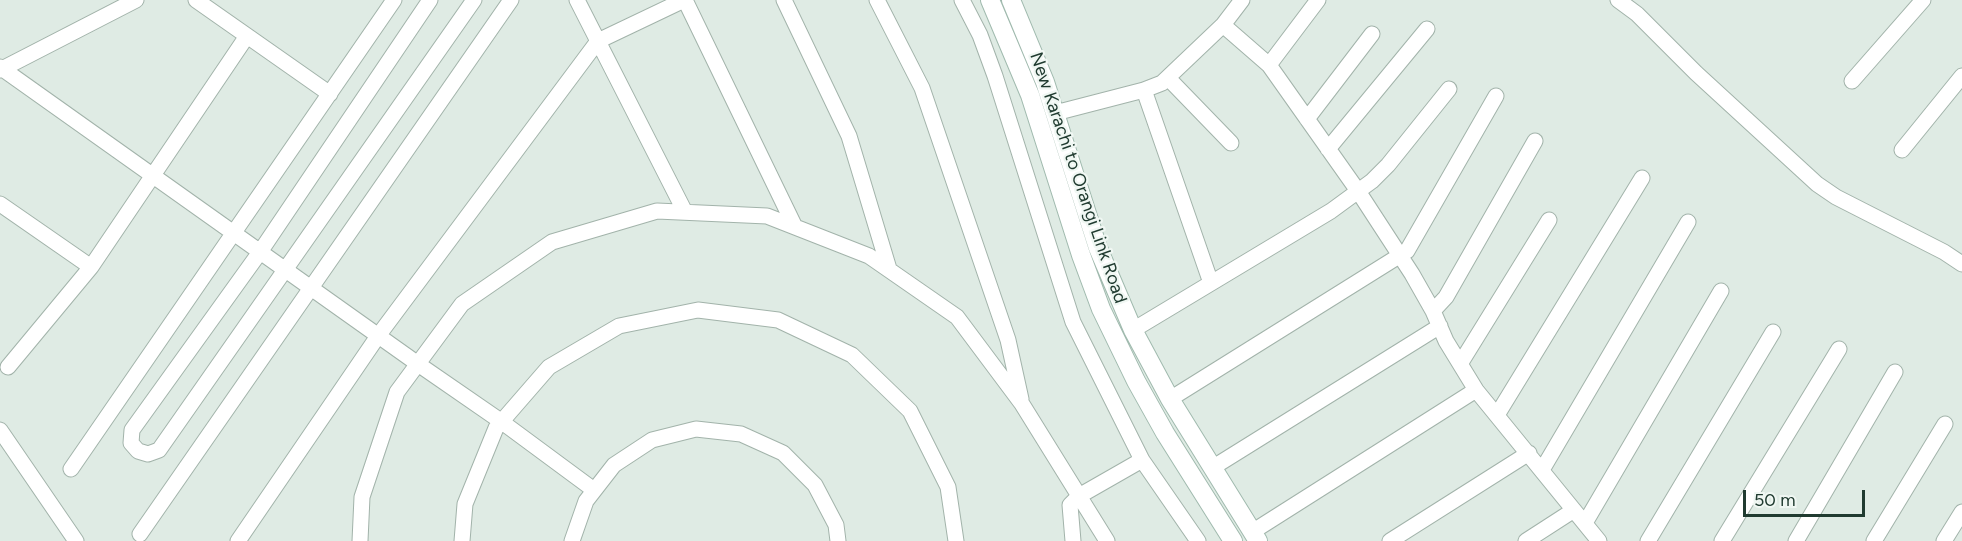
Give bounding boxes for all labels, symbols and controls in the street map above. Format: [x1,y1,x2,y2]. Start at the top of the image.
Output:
street label: New Karachi to Orangi Link Road [1025,50,1131,306]
scale bar [1746,478,1868,516]
text: 50 m [1754,489,1796,511]

